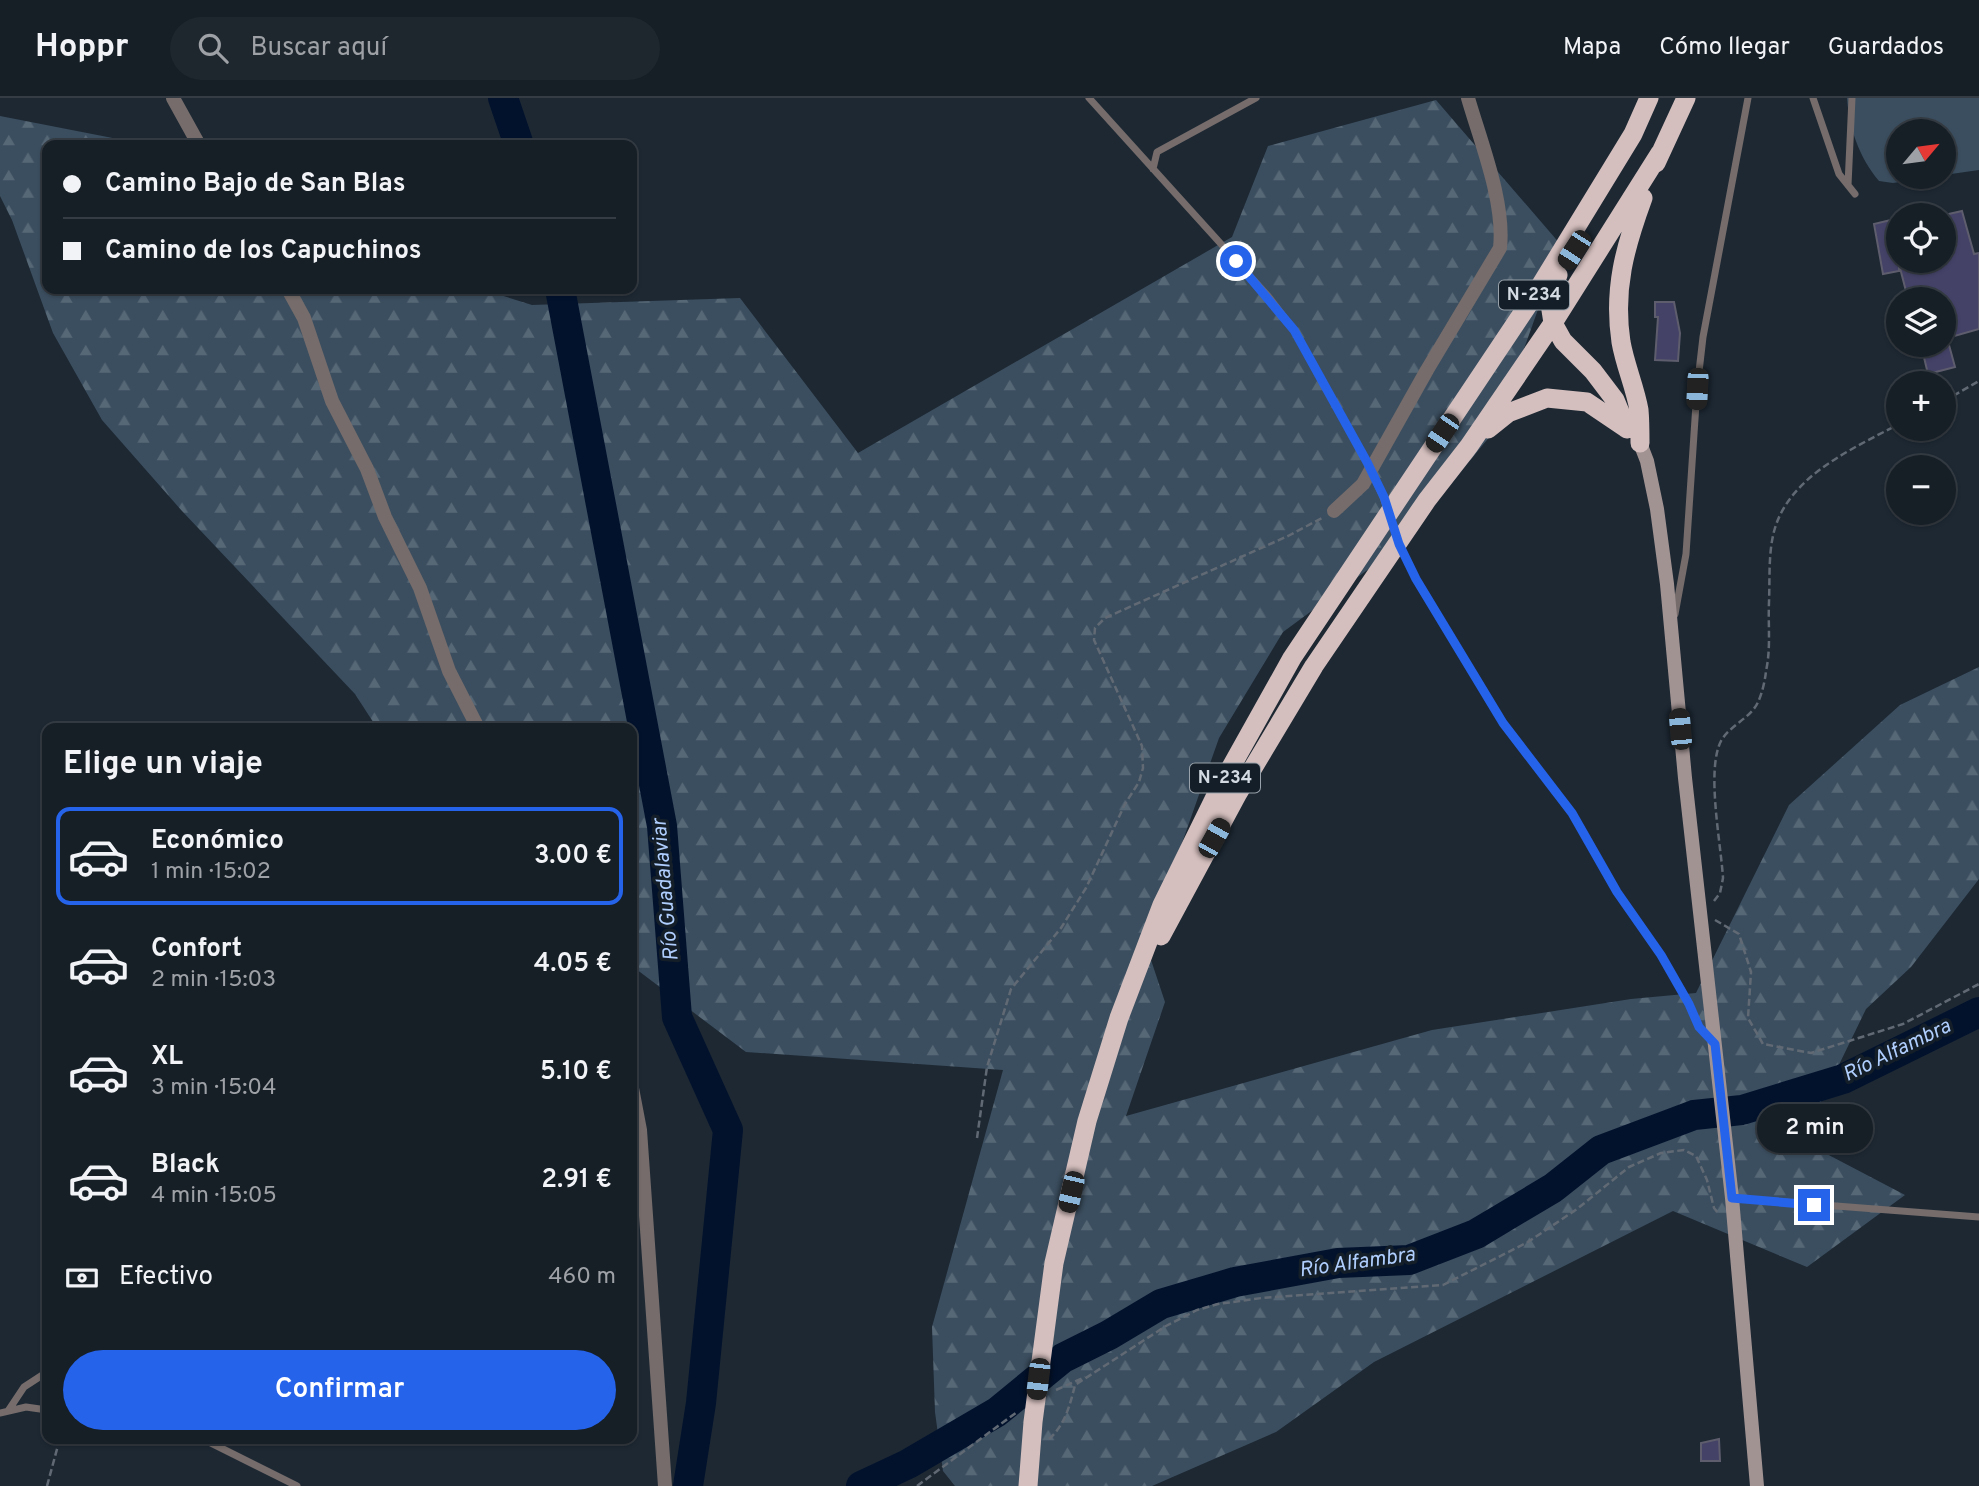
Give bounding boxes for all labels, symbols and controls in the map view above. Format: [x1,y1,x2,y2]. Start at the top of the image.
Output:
search box [170,17,660,80]
text: Hoppr [35,27,128,69]
icon: search [194,29,232,67]
text: Buscar aquí [250,32,387,65]
text: Mapa [1563,33,1621,63]
text: Cómo llegar [1659,33,1790,63]
text: Guardados [1828,33,1944,63]
north arrow [1886,119,1956,189]
map controls [1886,119,1956,525]
text: Camino Bajo de San Blas [105,168,406,201]
button: locate [1886,203,1956,273]
car [1554,227,1595,273]
text: Camino de los Capuchinos [105,235,422,268]
route start [1220,245,1252,277]
road number: N-234 [1499,280,1569,310]
button: layers [1886,287,1956,357]
car [1686,367,1709,411]
button: + [1886,371,1956,441]
car [1422,410,1463,456]
button: − [1886,455,1956,525]
car [1668,707,1693,751]
text: Elige un viaje [63,745,263,785]
road number: N-234 [1190,764,1260,792]
car [1195,815,1234,861]
water label: Río Guadalaviar [646,816,686,962]
icon: car [67,825,130,888]
text: Económico [151,825,284,858]
text: 3.00 € [534,840,612,873]
text: 1 min · 15:02 [151,858,271,887]
icon: car [67,933,130,996]
text: Confort [151,933,242,966]
text: 4.05 € [534,948,612,981]
text: 2 min · 15:03 [151,966,276,995]
water label: Río Alfambra [1839,1013,1956,1089]
icon: car [67,1041,130,1104]
text: XL [151,1041,183,1074]
text: 5.10 € [540,1056,612,1089]
text: 3 min · 15:04 [151,1074,276,1103]
callout: 2 min [1756,1104,1872,1152]
text: 2 min [1785,1114,1845,1143]
icon: car [67,1149,130,1212]
text: Black [151,1149,220,1182]
text: 2.91 € [541,1164,612,1197]
car [1057,1169,1086,1215]
text: 4 min · 15:05 [151,1182,277,1211]
route end [1798,1189,1830,1221]
water label: Río Alfambra [1297,1241,1417,1285]
icon: cash [63,1259,101,1297]
text: Efectivo [119,1261,213,1294]
text: 460 m [548,1263,616,1292]
button: Confirmar [63,1350,616,1430]
car [1026,1357,1051,1401]

